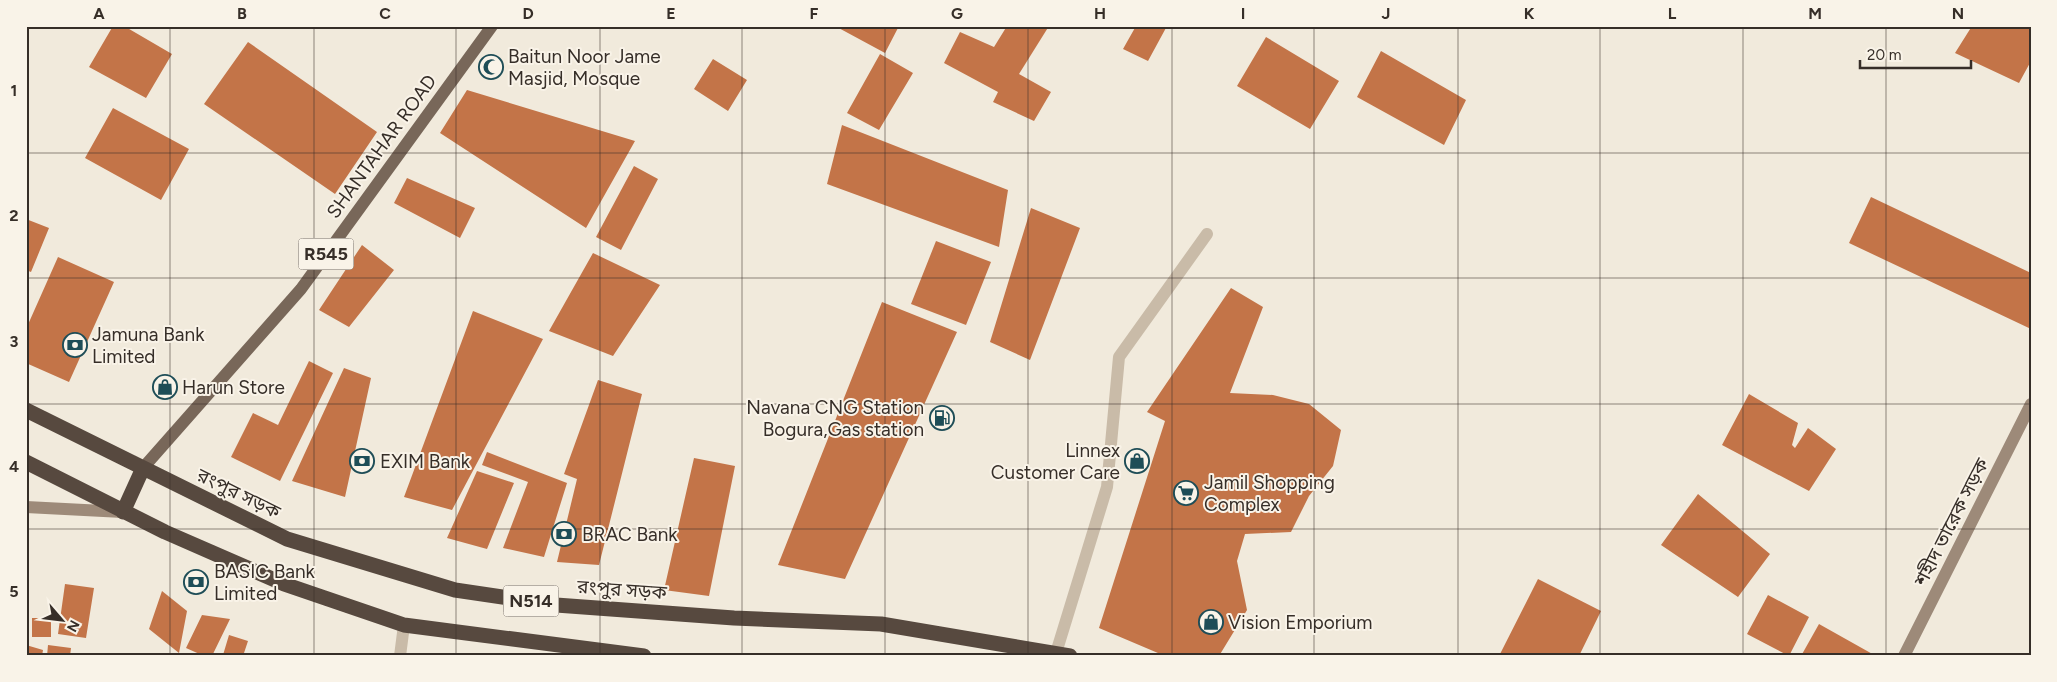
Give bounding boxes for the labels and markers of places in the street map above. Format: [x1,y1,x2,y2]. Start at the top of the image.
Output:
place label: Baitun Noor Jame Masjid, Mosque [508,45,661,90]
mosque icon: Baitun Noor Jame Masjid, Mosque [478,54,504,80]
place label: Jamuna Bank Limited [92,323,205,368]
bank icon: Jamuna Bank Limited [62,332,88,358]
shop icon: Harun Store [152,374,178,400]
place label: Harun Store [182,376,285,399]
place label: Navana CNG Station Bogura,Gas station [746,396,924,441]
fuel station icon: Navana CNG Station Bogura,Gas station [929,405,955,431]
place label: Linnex Customer Care [991,439,1120,484]
bank icon: EXIM Bank [349,448,375,474]
shop icon: Linnex Customer Care [1124,448,1150,474]
place label: EXIM Bank [380,450,471,473]
place label: Jamil Shopping Complex [1204,471,1335,516]
supermarket icon: Jamil Shopping Complex [1173,480,1199,506]
bank icon: BRAC Bank [551,521,577,547]
place label: BRAC Bank [582,523,678,546]
place label: BASIC Bank Limited [214,560,316,605]
bank icon: BASIC Bank Limited [183,569,209,595]
shop icon: Vision Emporium [1198,609,1224,635]
place label: Vision Emporium [1228,611,1372,634]

